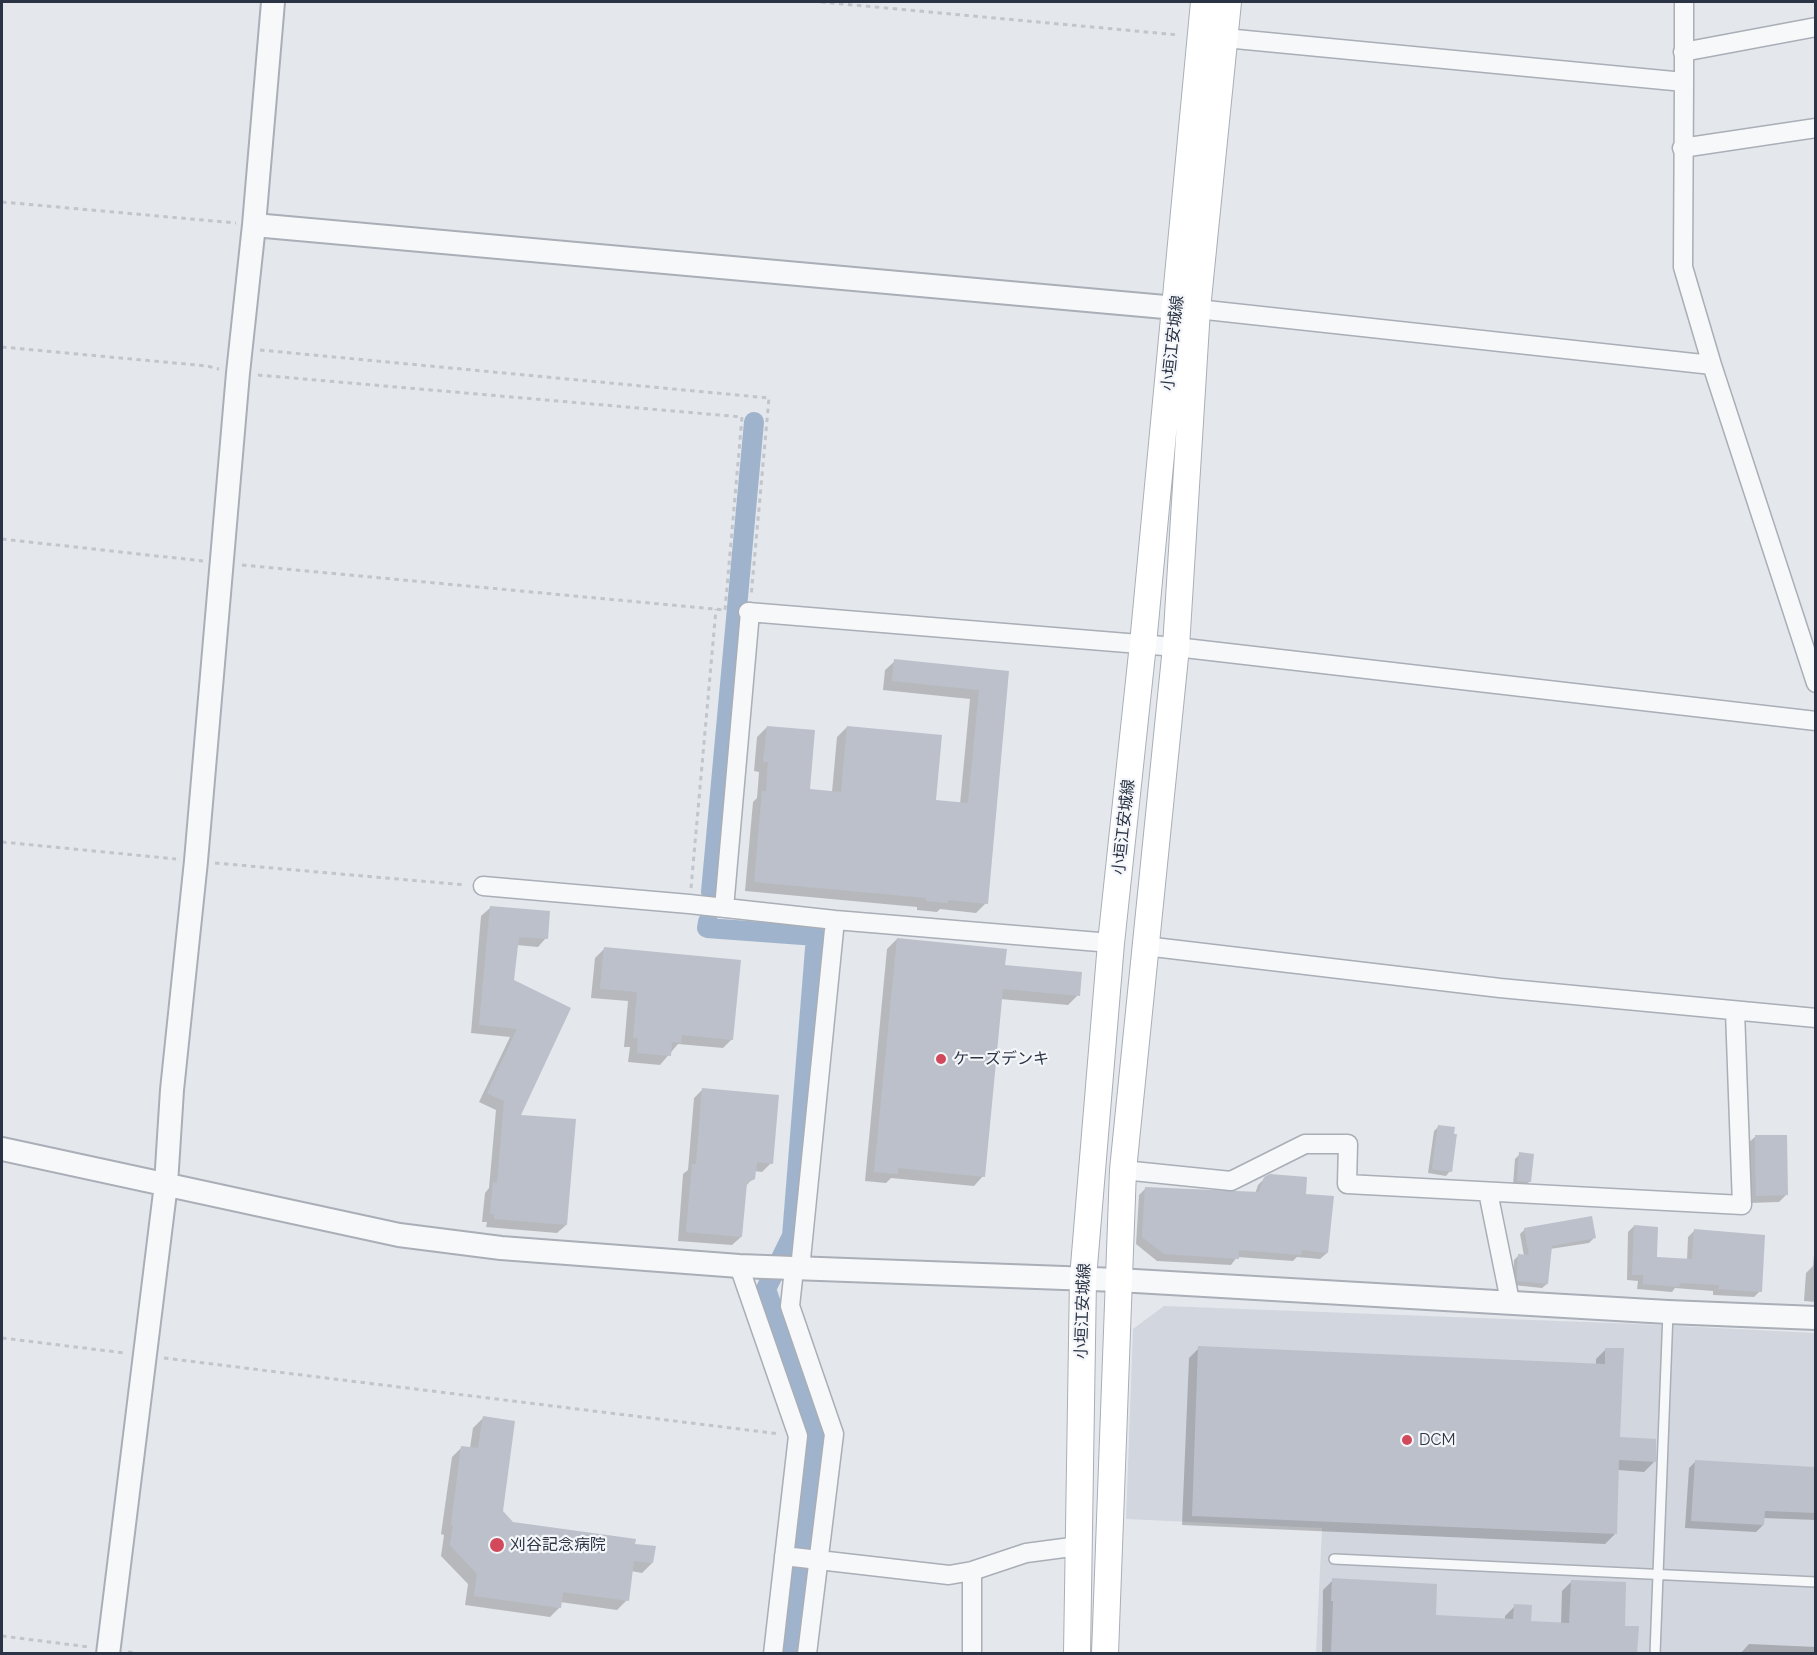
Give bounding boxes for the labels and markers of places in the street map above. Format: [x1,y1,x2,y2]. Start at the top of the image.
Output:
place label: ケーズデンキ [953,1049,1049,1069]
marker: ケーズデンキ [934,1052,948,1066]
place label: DCM [1419,1430,1455,1450]
marker: DCM [1400,1433,1414,1447]
place label: 刈谷記念病院 [510,1535,606,1555]
marker: 刈谷記念病院 [488,1536,506,1554]

